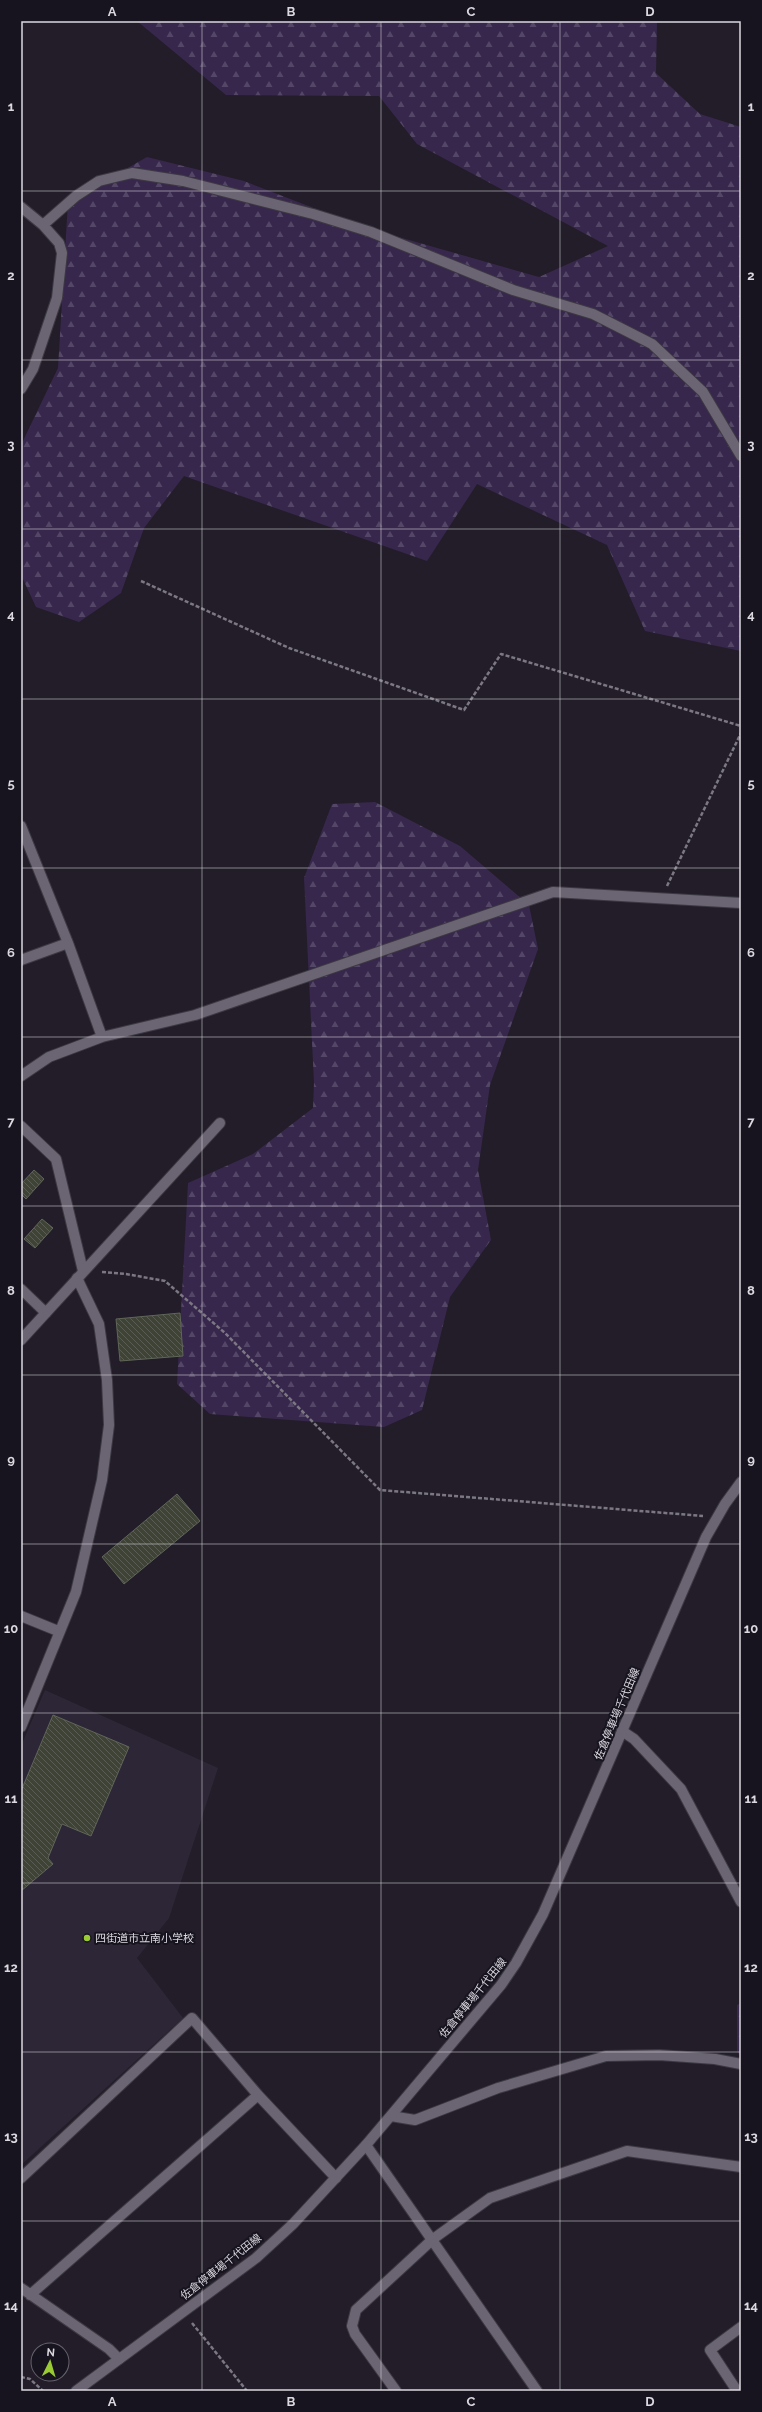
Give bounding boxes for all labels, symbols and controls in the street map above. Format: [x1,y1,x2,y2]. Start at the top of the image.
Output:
text: A [108,4,117,19]
text: B [287,4,296,19]
text: C [467,4,476,19]
text: D [645,4,655,19]
text: 1 [8,99,15,114]
text: 1 [748,99,755,114]
text: 2 [7,268,15,283]
text: 2 [747,268,755,283]
text: 3 [7,437,15,452]
text: 3 [747,437,755,452]
text: 4 [7,607,15,622]
text: 4 [747,607,755,622]
text: 5 [7,776,15,791]
text: 5 [747,776,755,791]
text: 6 [7,945,15,960]
text: 6 [747,945,755,960]
text: 7 [7,1114,15,1129]
text: 7 [747,1114,755,1129]
text: 8 [7,1283,15,1298]
text: 8 [747,1283,755,1298]
text: 9 [7,1452,15,1467]
text: 9 [747,1452,755,1467]
text: 10 [4,1621,18,1636]
text: 10 [744,1621,758,1636]
street label: 佐倉停車場千代田線 [592,1666,642,1762]
text: 11 [5,1791,18,1806]
text: 11 [745,1791,758,1806]
place label: 四街道市立南小学校 [95,1932,194,1945]
marker: 四街道市立南小学校 [82,1933,92,1943]
street label: 佐倉停車場千代田線 [437,1955,509,2041]
text: 12 [4,1960,18,1975]
text: 12 [744,1960,758,1975]
text: 13 [4,2129,18,2144]
text: 13 [744,2129,758,2144]
street label: 佐倉停車場千代田線 [178,2231,264,2303]
text: 14 [4,2298,18,2313]
text: 14 [744,2298,758,2313]
north arrow [30,2342,70,2382]
text: N [46,2346,56,2359]
text: A [108,2394,117,2409]
text: B [287,2394,296,2409]
text: C [467,2394,476,2409]
text: D [645,2394,655,2409]

